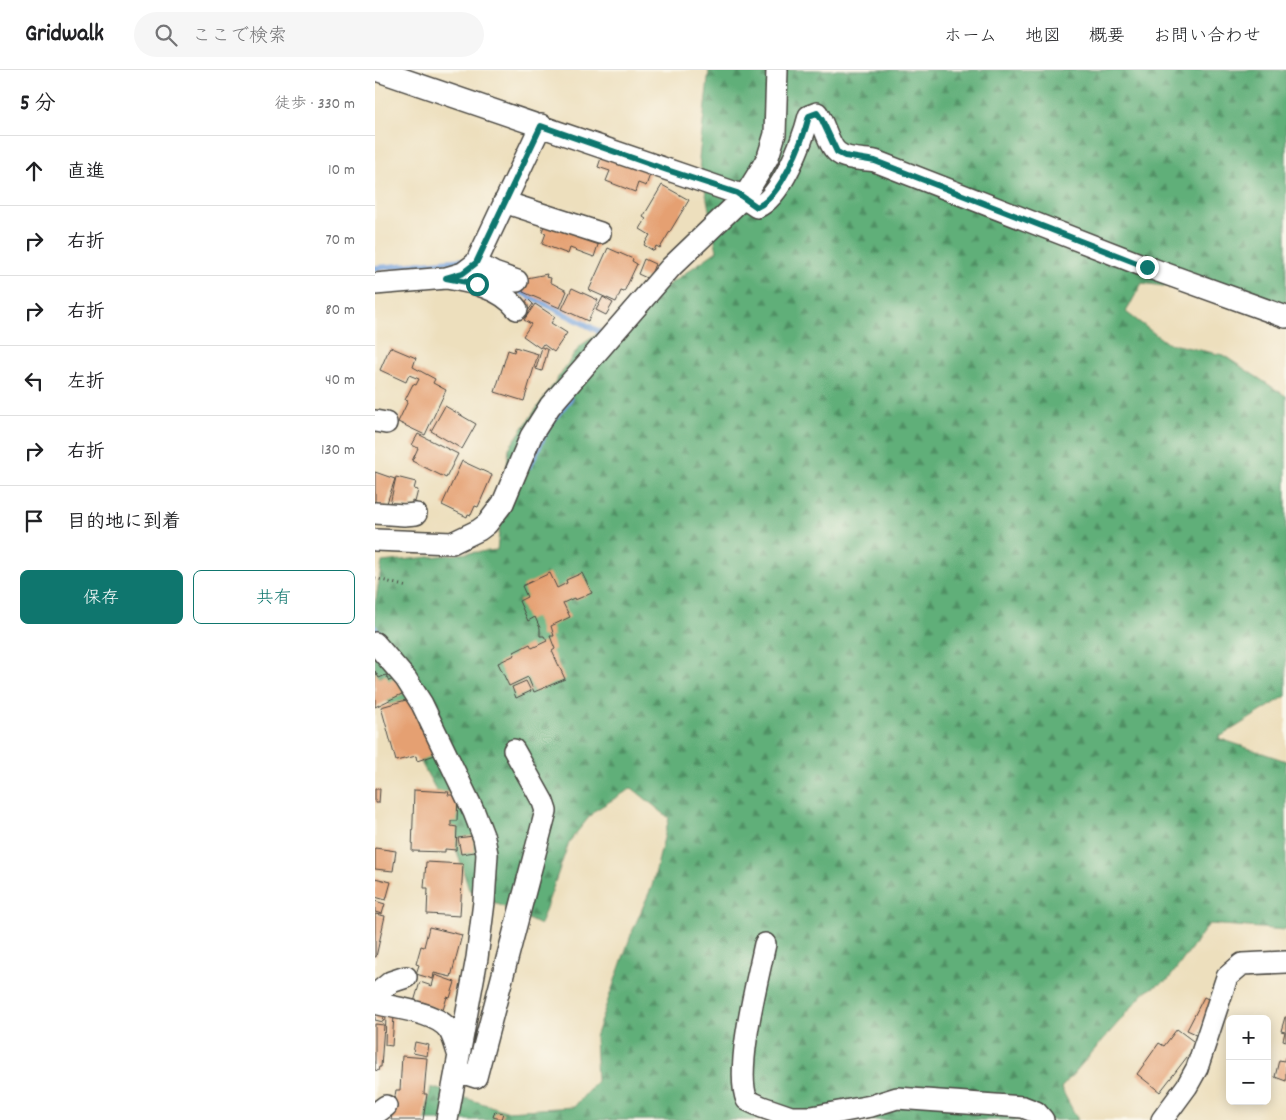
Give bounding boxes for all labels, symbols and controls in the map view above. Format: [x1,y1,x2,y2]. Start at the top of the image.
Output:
search box [134,12,484,57]
text: Gridwalk [25,18,104,52]
icon: search [152,21,180,49]
text: ここで検索 [192,24,287,51]
text: ホーム [944,25,997,50]
text: 地図 [1025,25,1061,50]
text: 概要 [1089,25,1125,50]
text: お問い合わせ [1153,25,1261,50]
text: 5 分 [20,90,56,120]
text: 徒歩 · 330 m [274,93,355,116]
icon: ahead [20,157,48,185]
text: 10 m [328,159,355,182]
text: 直進 [67,160,105,187]
icon: right [20,227,48,255]
text: 70 m [325,229,355,252]
text: 右折 [67,230,105,257]
route end [1136,256,1159,279]
route start [466,273,489,296]
icon: right [20,297,48,325]
text: 80 m [325,299,355,322]
text: 右折 [67,300,105,327]
icon: left [20,367,48,395]
text: 40 m [325,369,355,392]
text: 左折 [67,370,105,397]
icon: right [20,437,48,465]
text: 130 m [321,439,355,462]
text: 右折 [67,440,105,467]
icon: arrive [20,507,48,535]
text: 目的地に到着 [67,510,181,537]
button: 保存 [20,570,183,624]
button: 共有 [193,570,355,624]
map controls [1226,1015,1271,1105]
button: + [1226,1015,1271,1060]
button: − [1226,1060,1271,1105]

